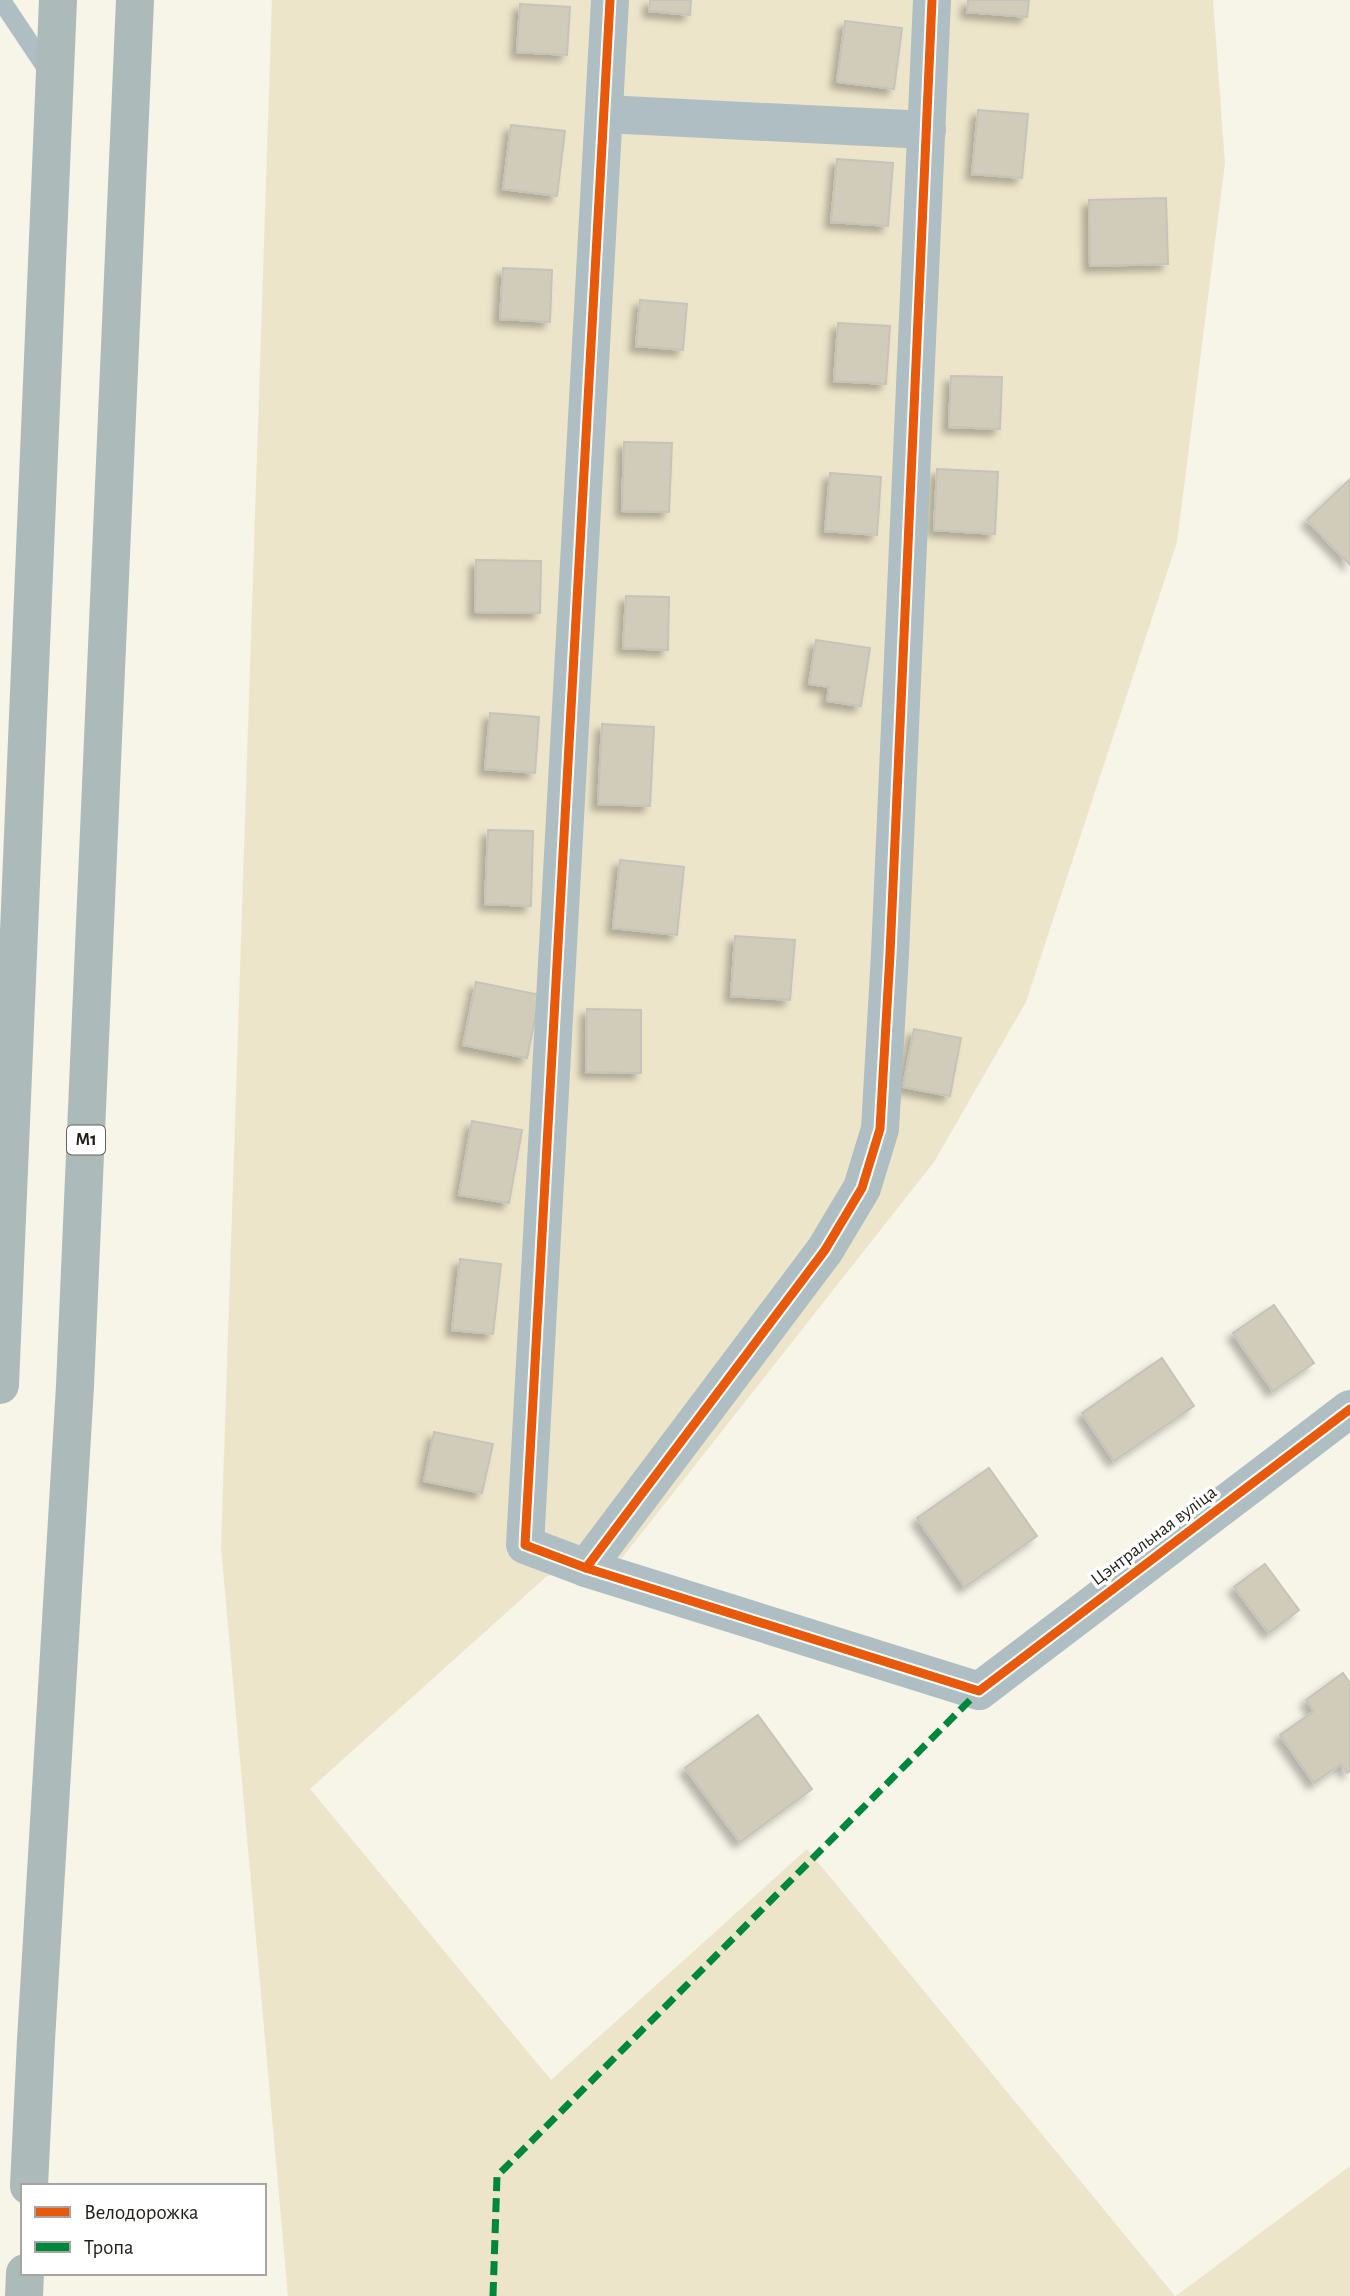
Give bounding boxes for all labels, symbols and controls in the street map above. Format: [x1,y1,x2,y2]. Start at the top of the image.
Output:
road number: М1 [67,1126,105,1154]
street label: Цэнтральная вуліца [1088,1482,1221,1589]
legend [21,2184,266,2275]
text: Велодорожка [84,2202,199,2223]
text: Тропа [84,2237,134,2258]

